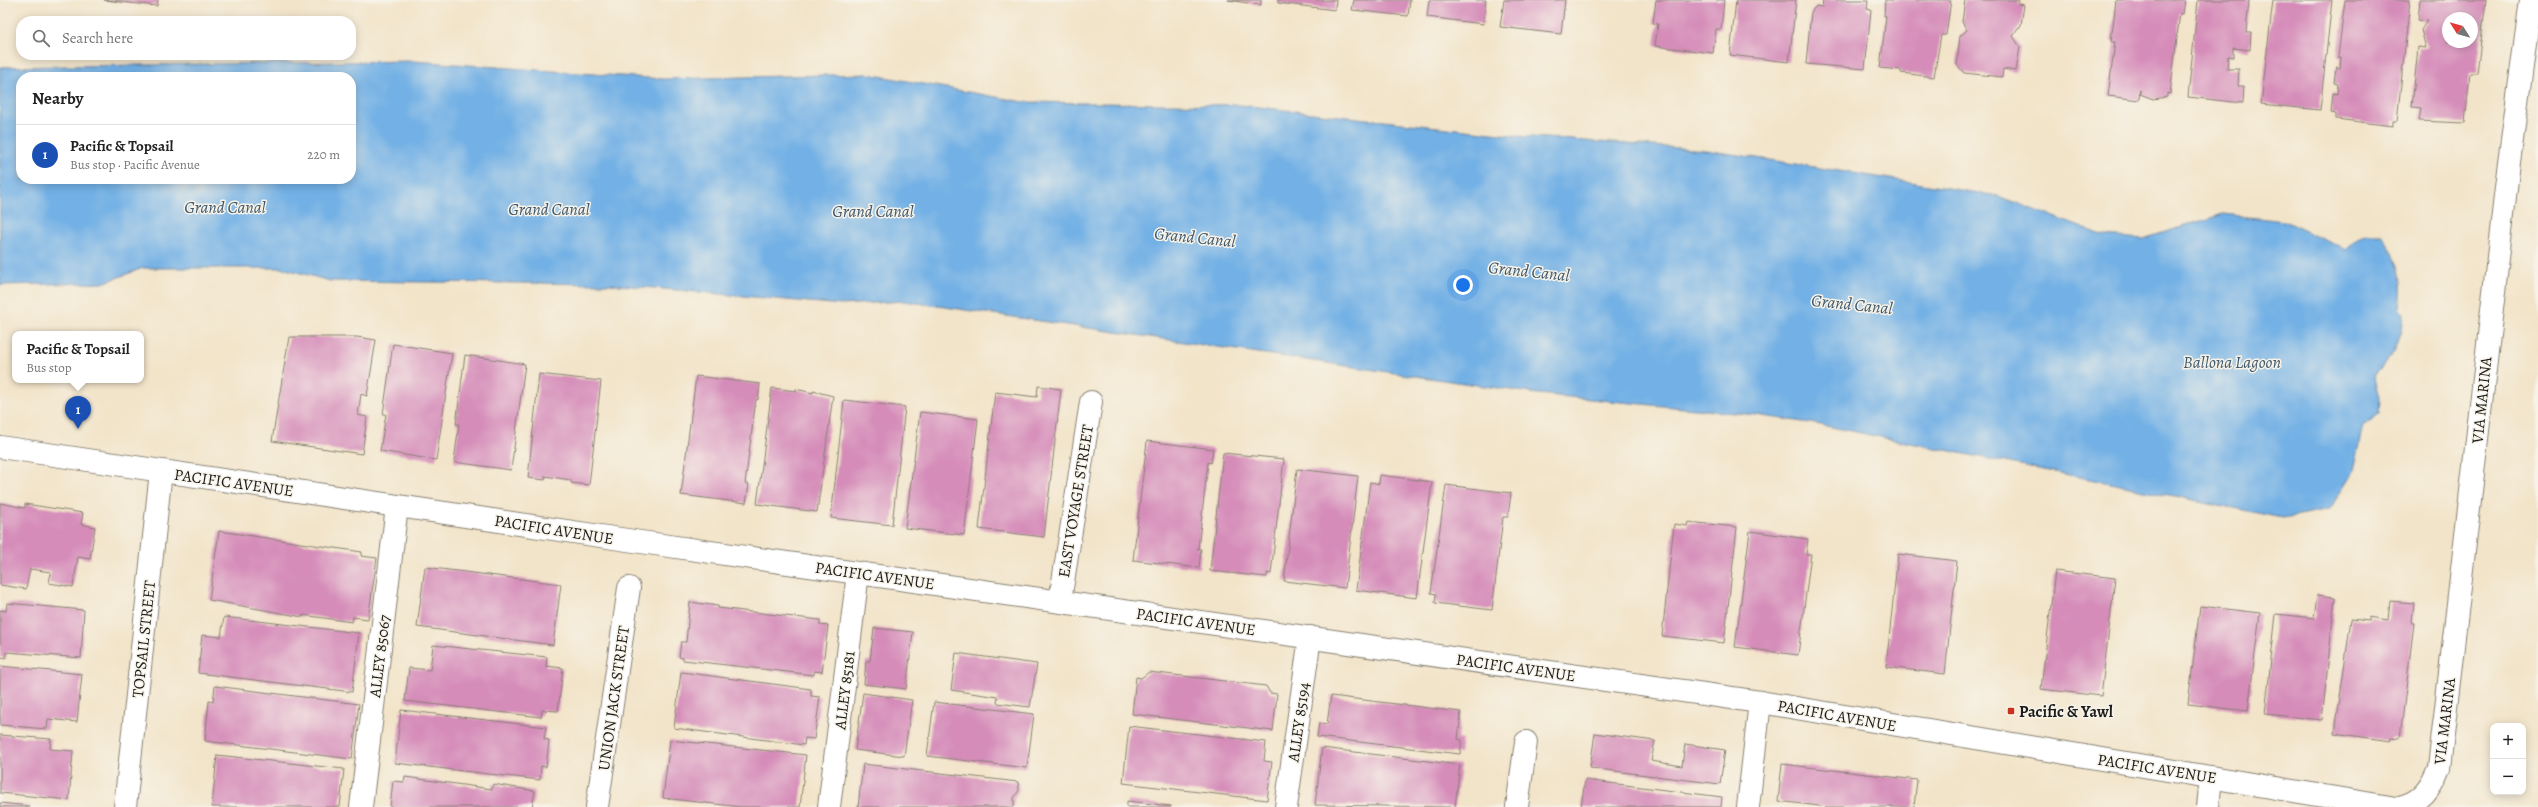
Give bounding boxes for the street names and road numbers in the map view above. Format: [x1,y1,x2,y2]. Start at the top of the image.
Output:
street label: VIA MARINA [2466,355,2498,446]
street label: EAST VOYAGE STREET [1053,423,1099,579]
street label: PACIFIC AVENUE [173,464,295,502]
street label: PACIFIC AVENUE [493,510,615,550]
street label: PACIFIC AVENUE [814,557,936,595]
street label: TOPSAIL STREET [127,579,161,699]
street label: PACIFIC AVENUE [1135,603,1257,641]
street label: ALLEY 85067 [364,613,396,700]
street label: UNION JACK STREET [593,624,635,772]
street label: ALLEY 85181 [829,649,861,732]
street label: PACIFIC AVENUE [1455,649,1577,687]
street label: VIA MARINA [2429,676,2461,767]
street label: ALLEY 85194 [1282,681,1315,764]
street label: PACIFIC AVENUE [1776,695,1898,737]
street label: PACIFIC AVENUE [2096,749,2218,789]

